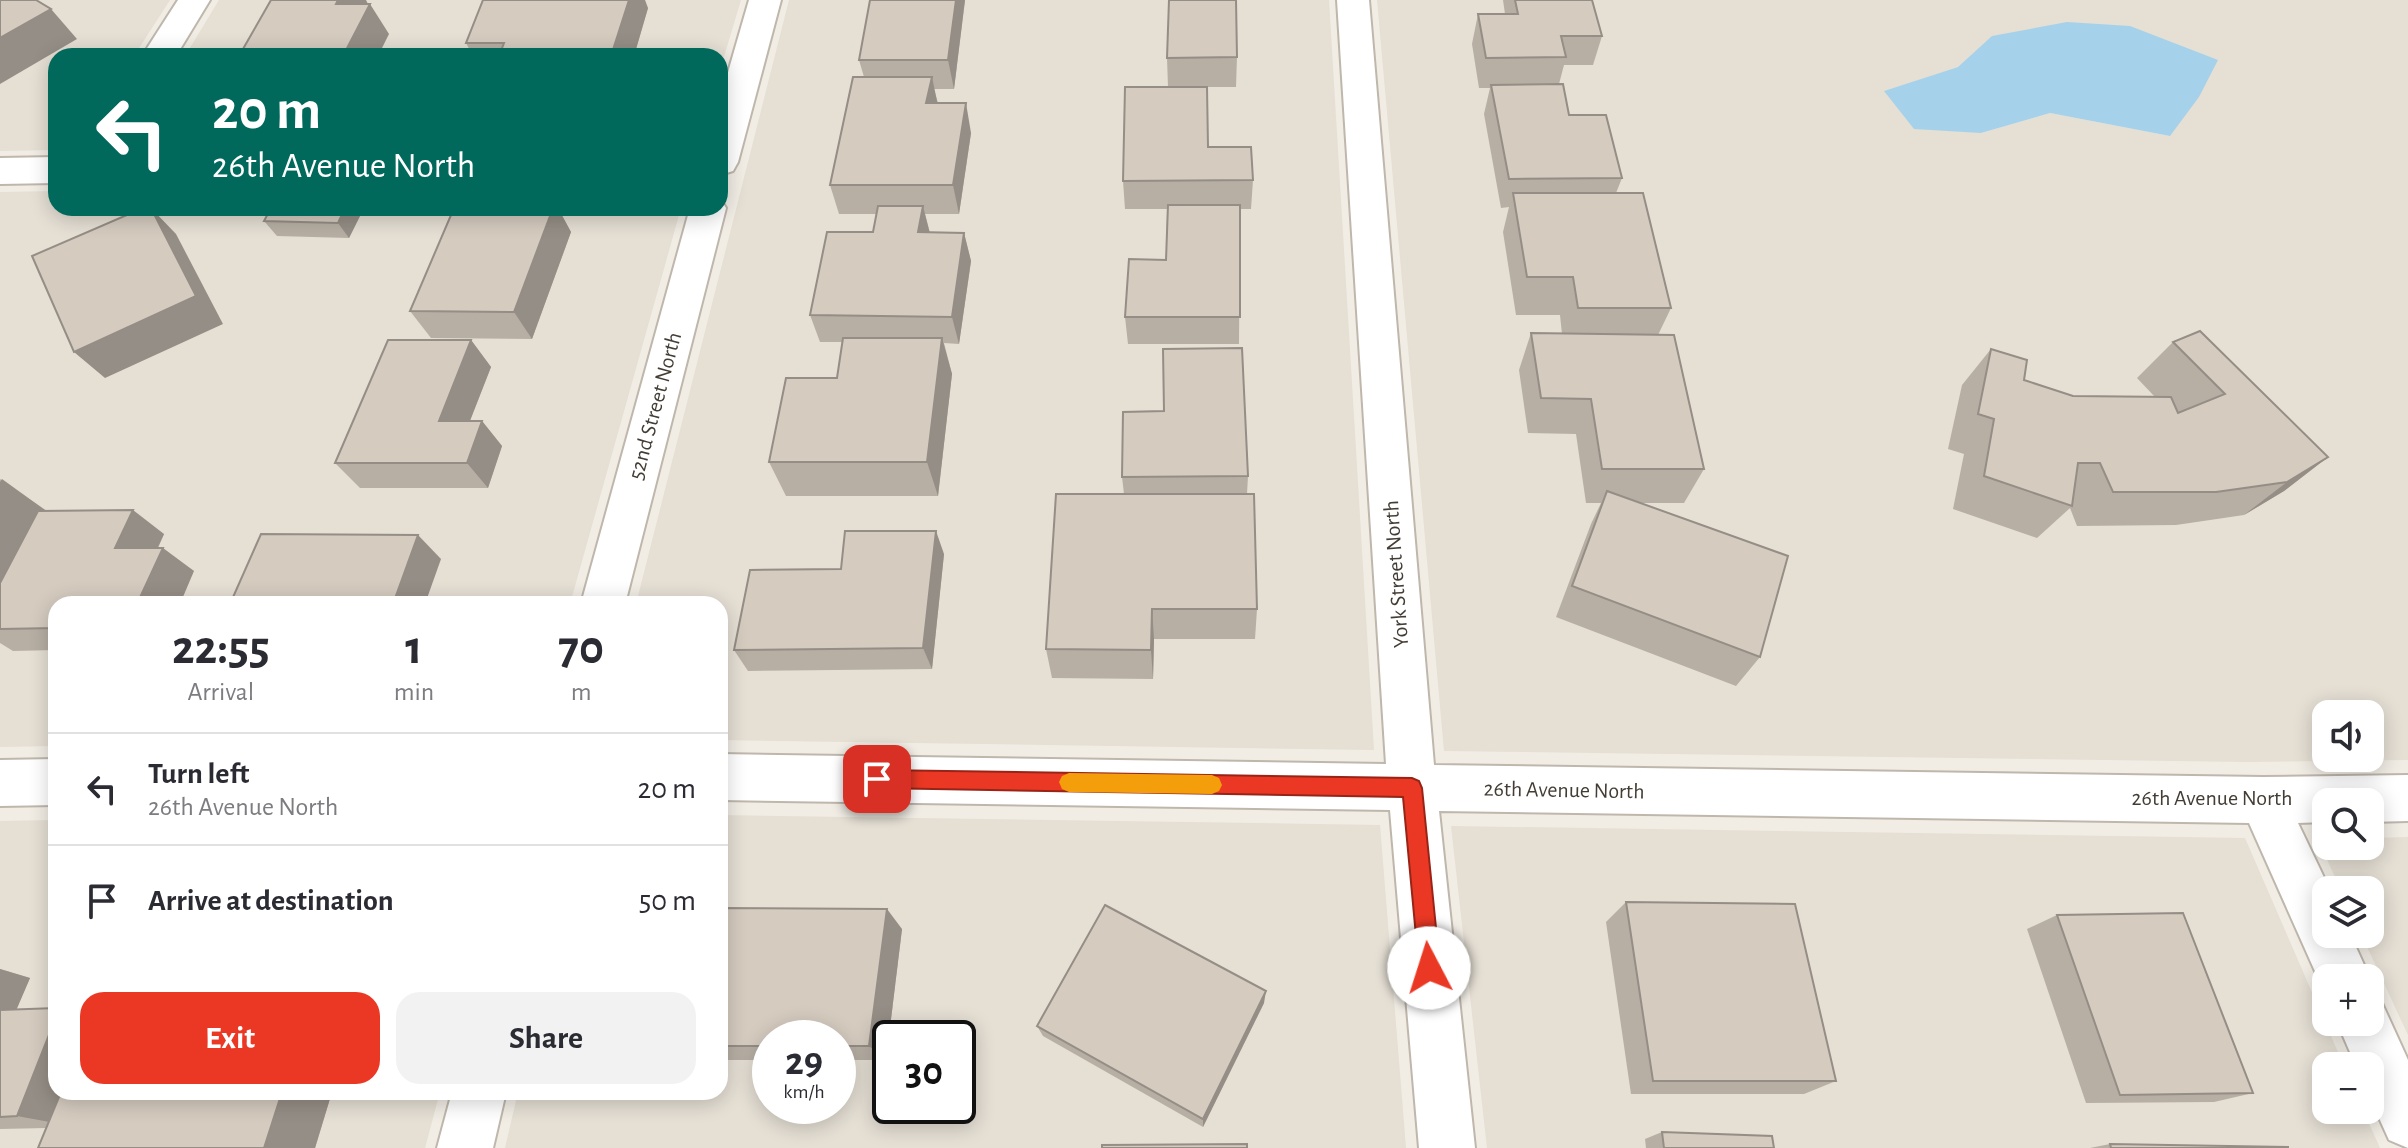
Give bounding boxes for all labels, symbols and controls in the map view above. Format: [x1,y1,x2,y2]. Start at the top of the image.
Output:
icon: left [80,80,184,184]
text: 20 m [212,83,321,139]
text: 26th Avenue North [212,148,475,184]
street label: 52nd Street North [625,330,685,482]
street label: York Street North [1380,500,1412,648]
text: 22:55 [172,625,270,673]
text: 1 [405,625,423,673]
text: 70 [558,625,604,673]
text: Arrival [187,679,254,705]
text: min [394,679,434,705]
text: m [571,679,591,705]
map controls [2312,700,2384,1124]
button: sound [2312,700,2384,772]
pin [843,745,911,813]
icon: arrive [855,757,899,801]
text: Turn left [148,759,249,789]
icon: left [80,767,124,811]
text: 20 m [638,774,696,804]
street label: 26th Avenue North [1483,778,1645,802]
street label: 26th Avenue North [2132,787,2292,809]
button: search [2312,788,2384,860]
text: 26th Avenue North [148,794,338,820]
button: layers [2312,876,2384,948]
icon: arrive [80,879,124,923]
text: Arrive at destination [148,886,394,916]
text: 50 m [639,886,696,916]
position arrow [1387,926,1471,1010]
button: + [2312,964,2384,1036]
button: Exit [80,992,380,1084]
button: Share [396,992,696,1084]
speed limit sign: 30 [872,1020,976,1124]
text: 29 [785,1042,823,1082]
button: − [2312,1052,2384,1124]
text: km/h [783,1082,825,1102]

